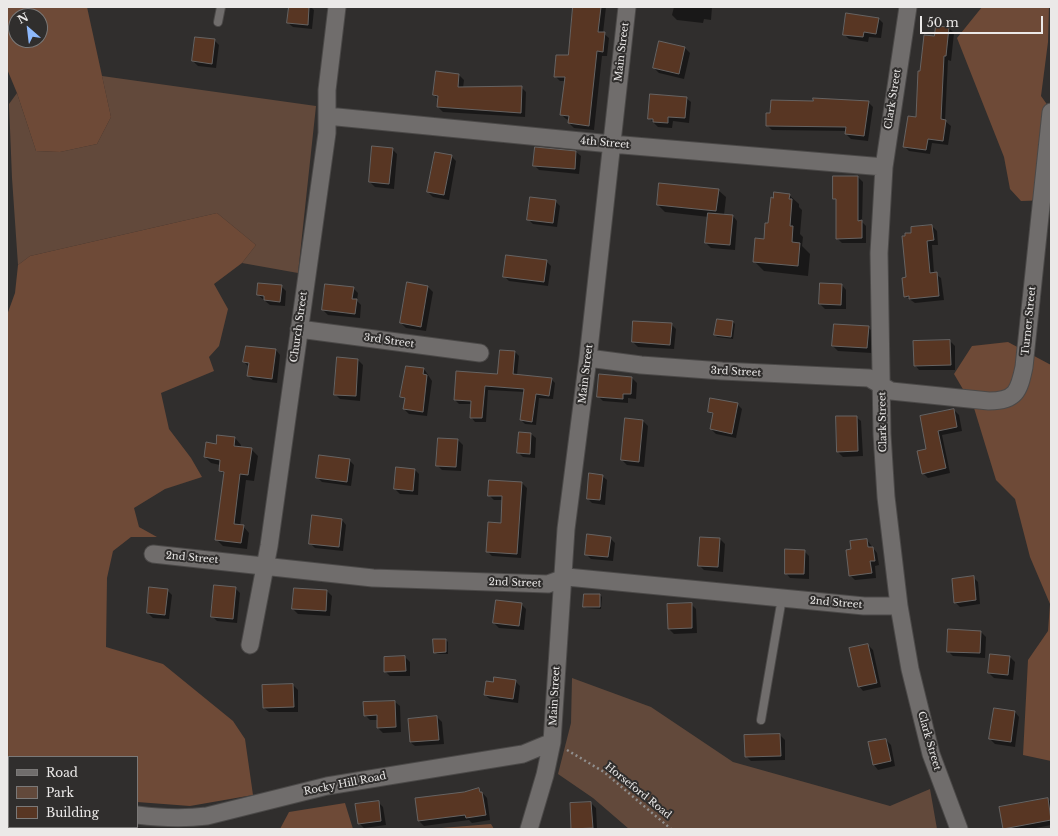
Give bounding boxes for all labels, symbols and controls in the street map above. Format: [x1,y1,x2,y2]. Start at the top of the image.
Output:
north arrow [8,8,48,48]
scale bar [922,8,1045,34]
text: N [15,10,31,27]
text: 50 m [927,15,959,30]
street label: Main Street [612,22,632,82]
street label: Clark Street [882,68,904,130]
street label: 4th Street [580,135,630,151]
street label: Turner Street [1019,286,1039,356]
street label: Church Street [288,291,310,363]
street label: 3rd Street [363,332,415,350]
street label: Main Street [576,344,596,404]
street label: 3rd Street [710,365,762,379]
street label: Clark Street [876,392,890,452]
street label: 2nd Street [165,550,219,566]
street label: 2nd Street [488,576,542,590]
street label: 2nd Street [809,595,863,611]
street label: Main Street [547,666,563,726]
street label: Clark Street [915,710,943,772]
legend [8,756,138,828]
street label: Horseford Road [602,761,674,821]
text: Road [46,765,78,780]
street label: Rocky Hill Road [303,770,387,798]
text: Park [46,785,74,800]
text: Building [46,805,99,820]

